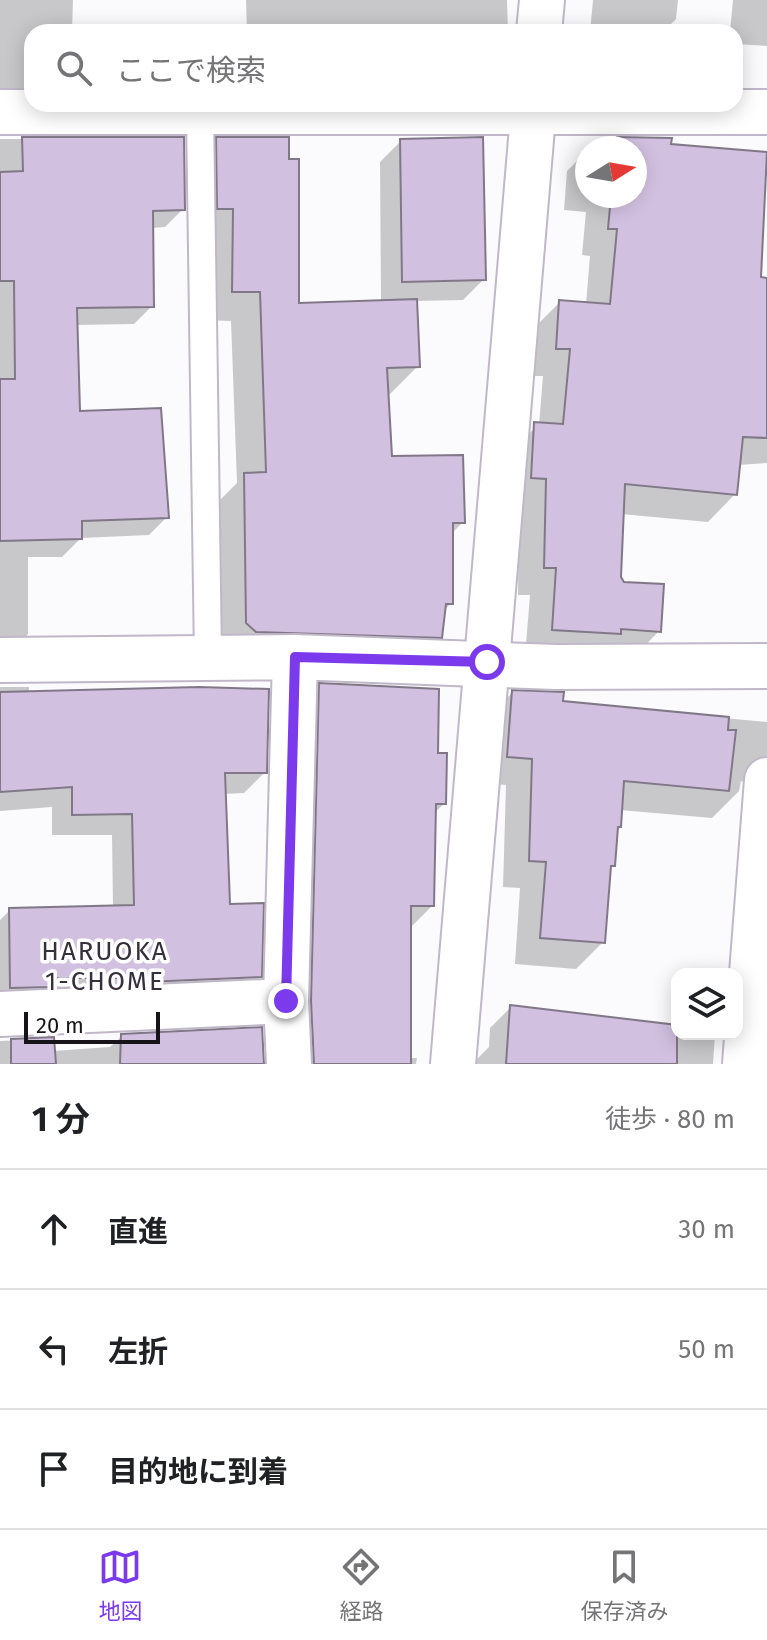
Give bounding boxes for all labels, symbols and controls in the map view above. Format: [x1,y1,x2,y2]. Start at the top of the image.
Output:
search box [24,24,743,112]
icon: search [52,46,96,90]
text: ここで検索 [116,53,266,89]
north arrow [575,136,647,208]
route start [469,644,505,680]
district label: HARUOKA 1-CHOME [41,936,169,997]
map controls [671,968,743,1040]
button: layers [671,968,743,1040]
route end [268,983,304,1019]
scale bar [24,1008,160,1044]
text: 20 m [36,1012,84,1039]
text: 1 分 [32,1099,90,1140]
text: 徒歩 · 80 m [605,1104,735,1135]
icon: ahead [32,1207,76,1251]
text: 直進 [108,1214,168,1250]
text: 30 m [678,1214,735,1245]
icon: left [32,1327,76,1371]
text: 左折 [108,1334,168,1370]
text: 50 m [678,1334,735,1365]
icon: arrive [32,1447,76,1491]
text: 目的地に到着 [108,1454,288,1490]
tab: 地図 [98,1545,143,1625]
tab: 経路 [339,1545,384,1625]
tab: 保存済み [580,1545,669,1625]

